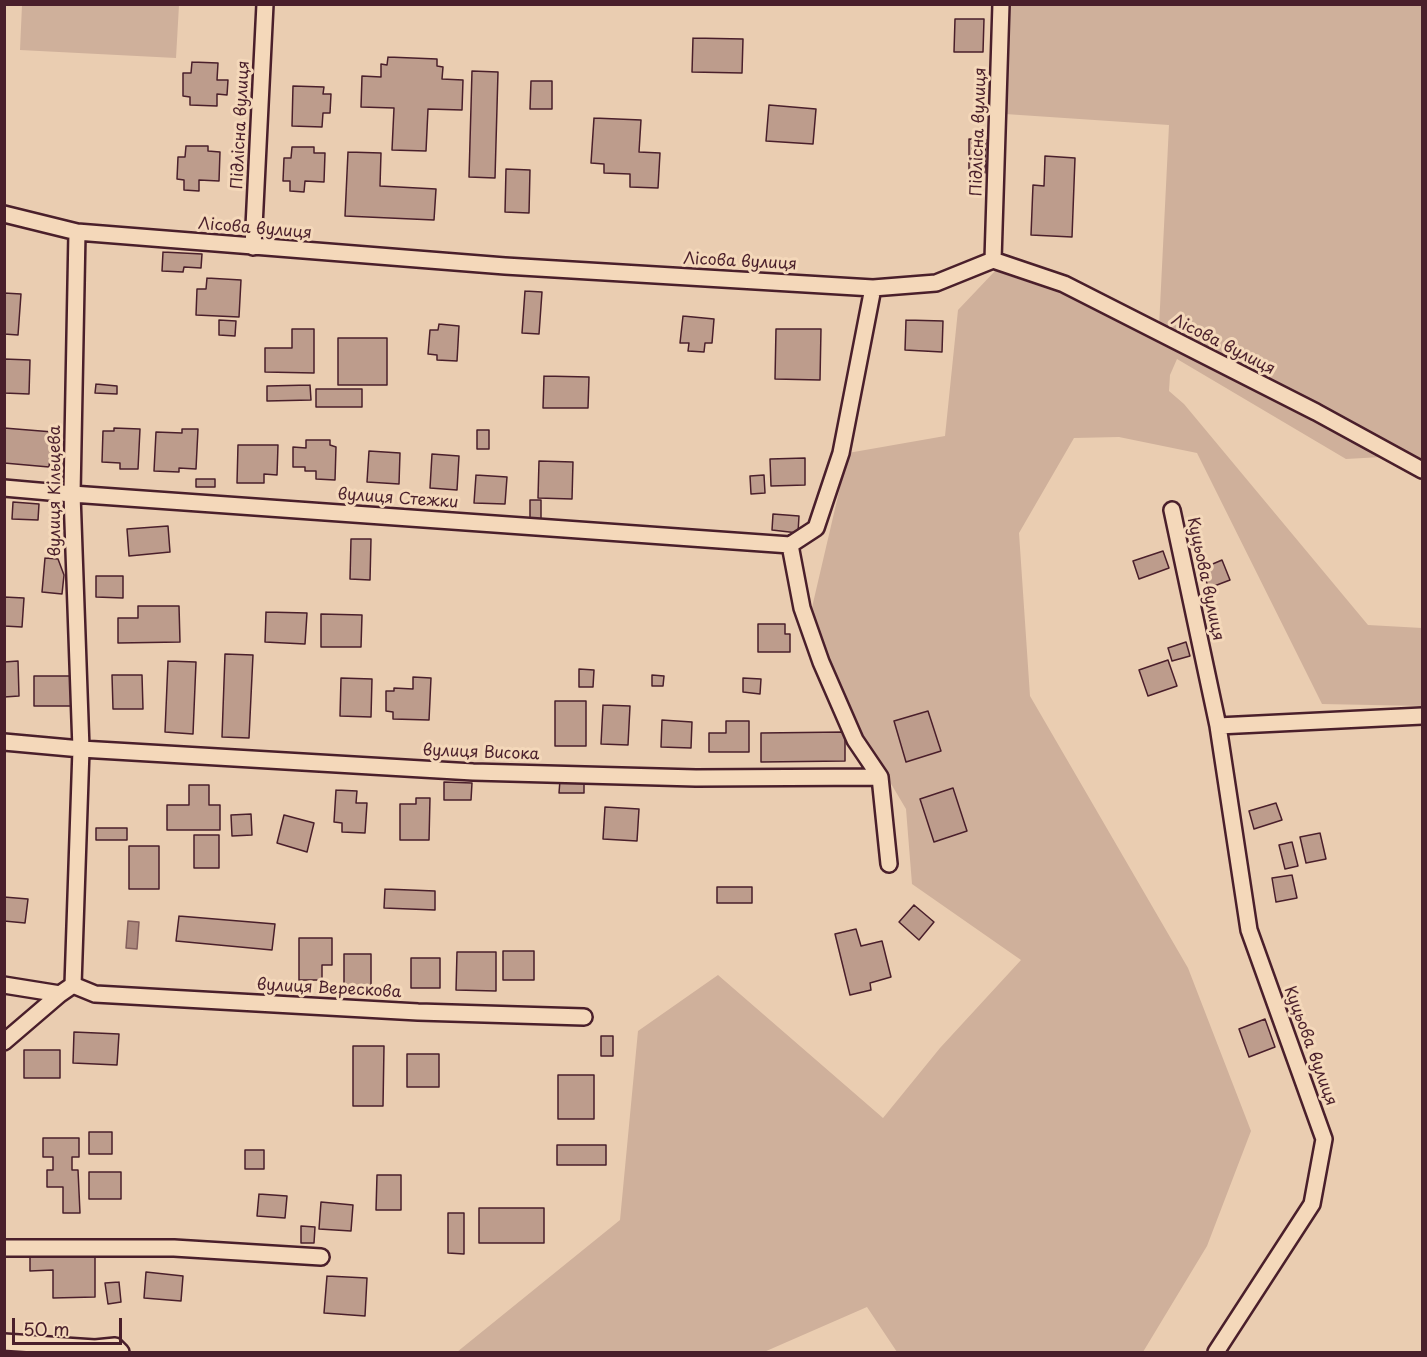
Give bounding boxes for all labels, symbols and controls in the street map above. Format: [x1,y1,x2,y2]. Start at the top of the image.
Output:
street label: Підлісна вулиця [228,60,254,190]
street label: Підлісна вулиця [967,67,991,197]
street label: Лісова вулиця [197,214,313,244]
street label: Лісова вулиця [683,249,797,275]
street label: Лісова вулиця [1168,311,1278,379]
street label: вулиця Кільцева [46,425,66,557]
street label: вулиця Стежки [337,485,459,513]
street label: Куцьова вулиця [1183,515,1227,643]
street label: вулиця Висока [422,741,540,765]
street label: вулиця Верескова [256,976,402,1002]
street label: Куцьова вулиця [1279,984,1341,1108]
scale bar [15,1306,124,1344]
text: 50 m [23,1315,70,1342]

